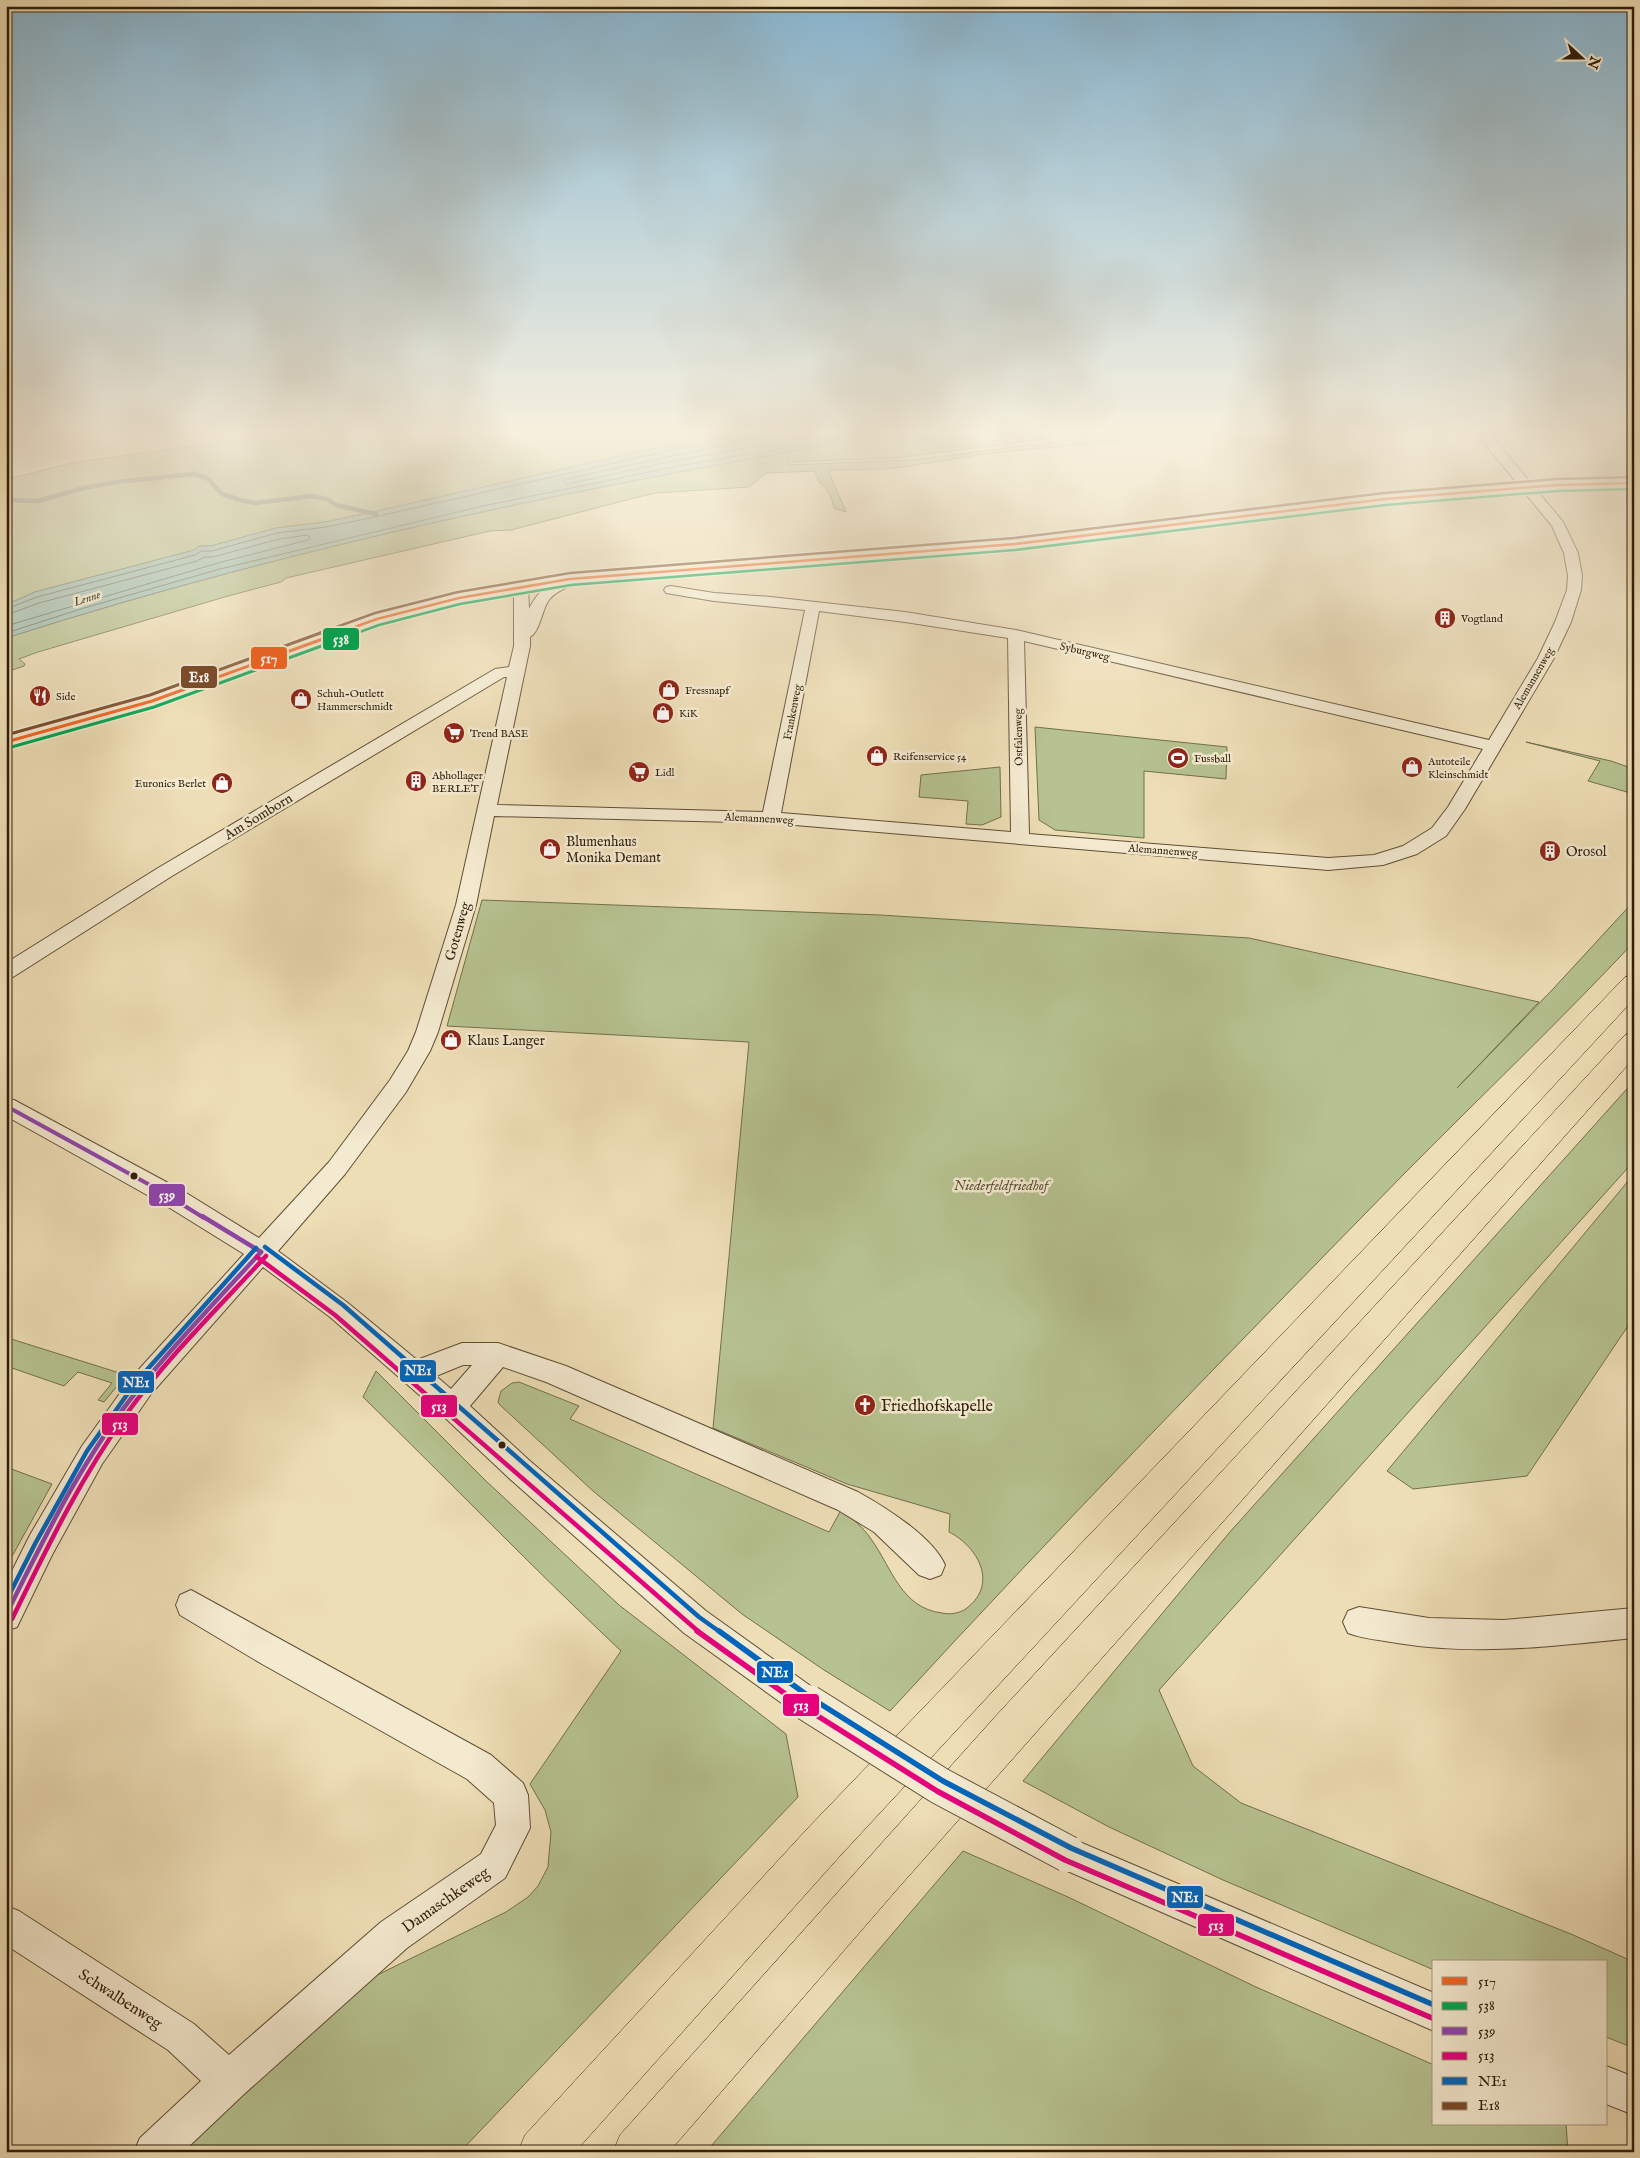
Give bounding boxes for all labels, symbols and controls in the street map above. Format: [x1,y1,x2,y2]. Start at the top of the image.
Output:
north arrow [1558,32,1608,82]
text: N [1583,52,1604,71]
water label: Lenne [71,587,102,610]
building icon: Vogtland [1433,606,1457,630]
place label: Vogtland [1460,612,1503,626]
line badge: 538 [322,627,360,651]
text: 538 [333,631,349,649]
street label: Syburgweg [1058,639,1112,665]
street label: Alemannenweg [1510,644,1558,713]
line badge: 517 [250,646,288,670]
text: 517 [261,650,278,668]
line badge: E18 [180,665,218,689]
text: E18 [189,669,210,687]
shop icon: Fressnapf [657,678,681,702]
street label: Frankenweg [781,682,805,741]
restaurant icon: Side [28,684,52,708]
place label: Fressnapf [685,684,731,698]
shop icon: Schuh-Outlett Hammerschmidt [289,687,313,711]
place label: Schuh-Outlett Hammerschmidt [317,687,393,714]
place label: Side [56,690,75,704]
shop icon: KiK [651,701,675,725]
place label: KiK [679,707,699,721]
street label: Ostfalenweg [1011,707,1027,766]
supermarket icon: Trend BASE [442,721,466,745]
place label: Trend BASE [470,727,529,741]
shop icon: Reifenservice 54 [865,744,889,768]
sports icon: Fussball [1166,746,1190,770]
place label: Reifenservice 54 [893,750,967,764]
place label: Fussball [1194,752,1231,766]
shop icon: Autoteile Kleinschmidt [1400,755,1424,779]
place label: Autoteile Kleinschmidt [1427,755,1488,782]
supermarket icon: Lidl [627,760,651,784]
place label: Lidl [655,766,675,780]
building icon: Abhollager BERLET [404,769,428,793]
place label: Abhollager BERLET [431,769,483,796]
shop icon: Euronics Berlet [210,771,234,795]
place label: Euronics Berlet [135,777,206,791]
street label: Am Somborn [220,789,296,845]
street label: Alemannenweg [723,810,795,828]
place label: Blumenhaus Monika Demant [566,833,661,867]
shop icon: Blumenhaus Monika Demant [538,837,562,861]
building icon: Orosol [1538,839,1562,863]
street label: Alemannenweg [1127,842,1199,860]
place label: Orosol [1566,843,1607,861]
street label: Gotenweg [441,899,475,963]
shop icon: Klaus Langer [439,1028,463,1052]
place label: Klaus Langer [467,1032,545,1050]
unlabelled marker [129,1171,139,1181]
park label: Niederfeldfriedhof [954,1177,1052,1195]
line badge: 539 [148,1183,186,1207]
text: 539 [159,1187,175,1205]
line badge: NE1 [399,1359,437,1383]
text: NE1 [403,1362,432,1380]
line badge: NE1 [117,1370,155,1394]
text: NE1 [121,1374,150,1392]
church icon: Friedhofskapelle [853,1393,877,1417]
line badge: 513 [420,1394,458,1418]
place label: Friedhofskapelle [881,1397,993,1417]
text: 513 [431,1398,447,1416]
line badge: 513 [101,1412,139,1436]
text: 513 [112,1416,128,1434]
unlabelled marker [497,1440,507,1450]
line badge: NE1 [756,1660,794,1684]
text: NE1 [760,1664,789,1682]
line badge: 513 [782,1693,820,1717]
text: 513 [793,1697,809,1715]
street label: Damaschkeweg [399,1863,494,1938]
line badge: NE1 [1166,1885,1204,1909]
text: NE1 [1170,1889,1199,1907]
line badge: 513 [1197,1913,1235,1937]
text: 513 [1208,1917,1224,1935]
legend [1432,1960,1608,2126]
street label: Schwalbenweg [74,1965,166,2034]
text: 517 [1478,1972,1496,1991]
text: 538 [1478,1996,1495,2015]
text: 539 [1478,2022,1496,2041]
text: 513 [1478,2046,1495,2065]
text: NE1 [1478,2072,1507,2091]
text: E18 [1478,2096,1500,2115]

